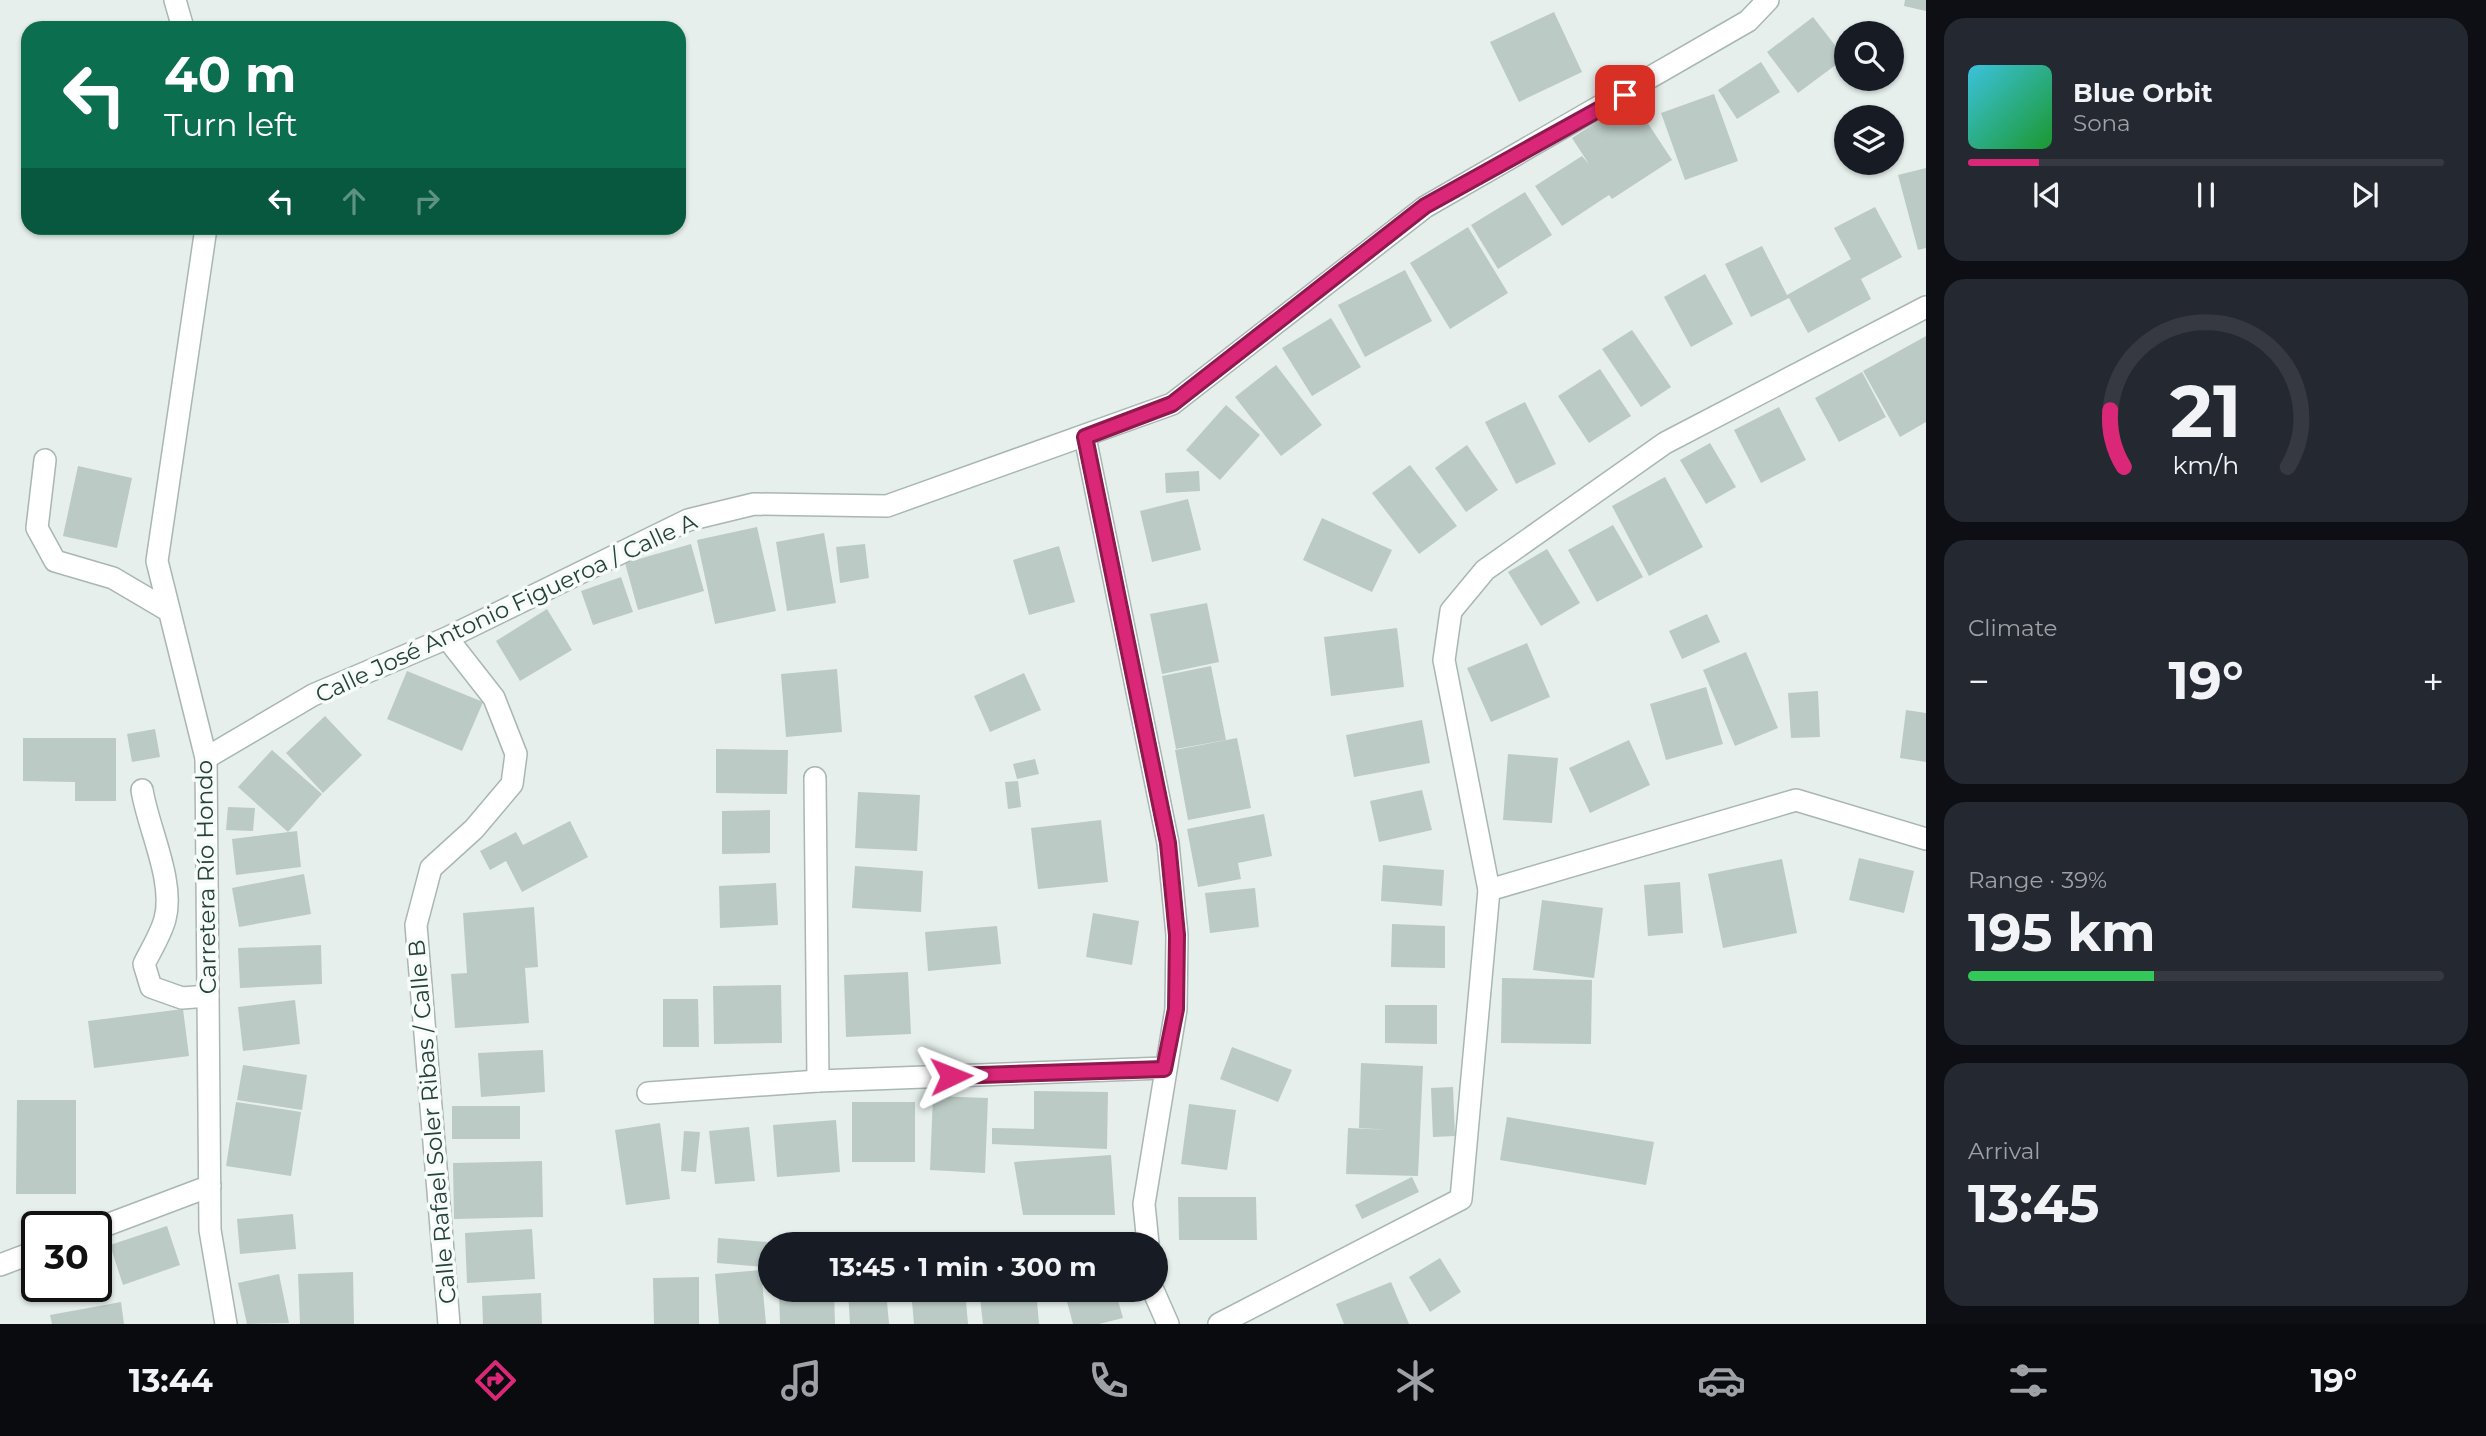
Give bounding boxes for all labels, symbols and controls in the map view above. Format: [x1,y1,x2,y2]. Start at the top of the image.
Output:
map controls [1834,21,1904,175]
button: search [1834,21,1904,91]
text: 40 m [164,45,296,104]
icon: left [49,49,140,140]
pin [1595,65,1655,125]
icon: arrive [1606,76,1644,114]
text: Blue Orbit [2073,77,2212,109]
text: Turn left [164,105,298,144]
button: layers [1834,105,1904,175]
text: Sona [2073,109,2131,137]
icon: previous [2028,176,2066,214]
icon: pause [2187,176,2225,214]
icon: next [2346,176,2384,214]
icon: left [262,182,300,220]
icon: ahead [335,182,373,220]
icon: right [408,182,446,220]
text: 21 [2170,367,2242,455]
text: km/h [2173,450,2239,480]
street label: Calle José Antonio Figueroa / Calle A [311,507,702,709]
text: Climate [1968,614,2057,642]
text: 19° [2168,649,2244,712]
text: − [1968,658,1990,705]
text: + [2422,658,2444,705]
street label: Carretera Río Hondo [190,760,222,994]
text: Range · 39% [1968,866,2107,894]
text: 195 km [1968,901,2156,964]
street label: Calle Rafael Soler Ribas / Calle B [402,939,462,1305]
position arrow [914,1039,988,1113]
text: Arrival [1968,1137,2041,1165]
text: 13:45 [1968,1172,2100,1235]
speed limit sign: 30 [21,1211,112,1302]
text: 13:45 · 1 min · 300 m [830,1251,1096,1283]
icon: directions [471,1356,520,1405]
icon: music [777,1356,826,1405]
icon: phone [1084,1356,1133,1405]
icon: climate [1391,1356,1440,1405]
icon: car [1697,1356,1746,1405]
icon: filters [2004,1356,2053,1405]
text: 13:44 [129,1361,213,1400]
text: 19° [2311,1361,2357,1400]

